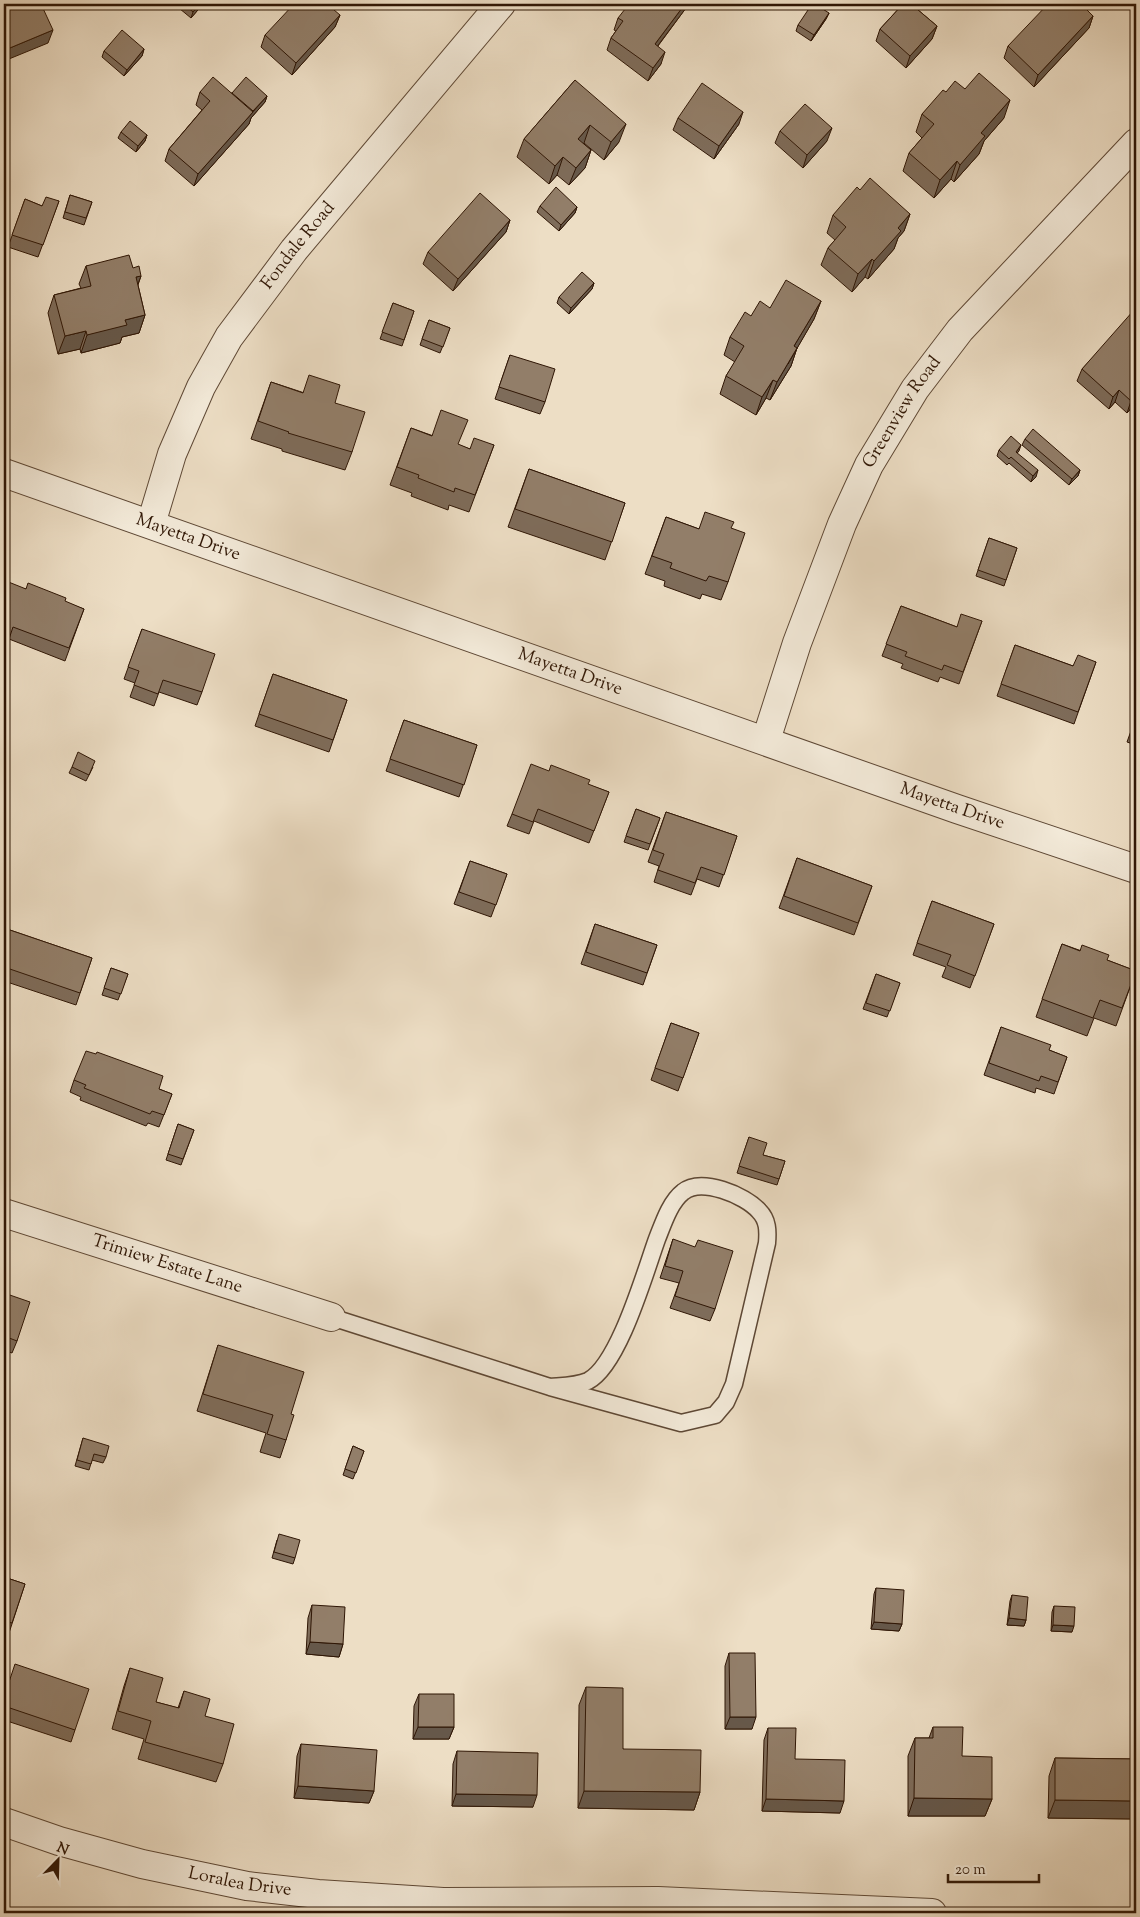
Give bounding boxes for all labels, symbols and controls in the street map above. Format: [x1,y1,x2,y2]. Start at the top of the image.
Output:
street label: Fondale Road [255,196,342,295]
street label: Greenview Road [857,351,948,474]
street label: Mayetta Drive [132,507,244,568]
street label: Mayetta Drive [514,642,626,703]
street label: Mayetta Drive [896,777,1008,837]
street label: Trimiew Estate Lane [88,1229,246,1301]
north arrow [32,1834,82,1884]
text: N [53,1838,71,1861]
scale bar [948,1852,1039,1884]
text: 20 m [955,1860,986,1881]
street label: Loralea Drive [186,1861,293,1904]

